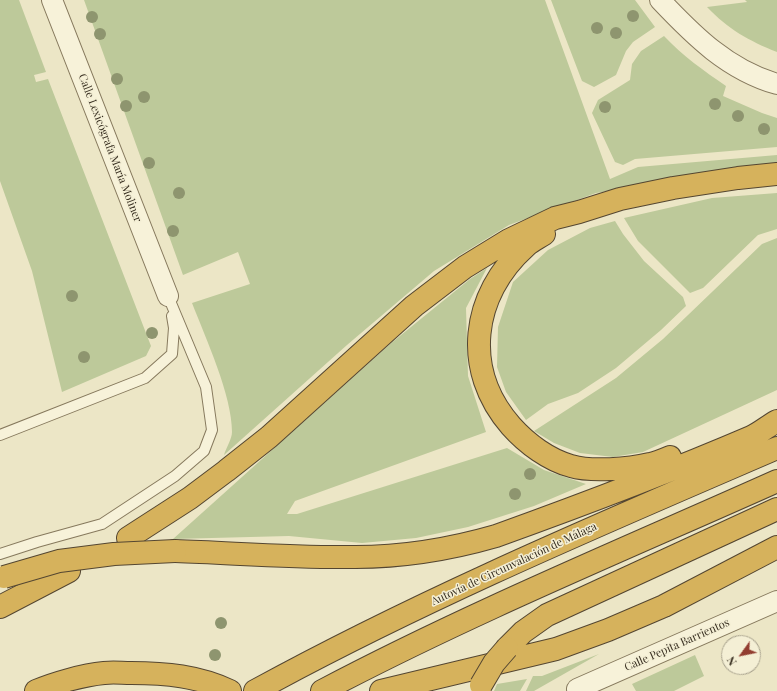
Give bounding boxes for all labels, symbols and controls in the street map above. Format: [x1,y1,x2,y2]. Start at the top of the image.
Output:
street label: Calle Lexicógrafa María Moliner [76,72,144,224]
street label: Autovía de Circunvalación de Málaga [429,520,599,608]
street label: Calle Pepita Barrientos [622,616,732,674]
north arrow [721,635,761,675]
text: N [723,654,740,669]

